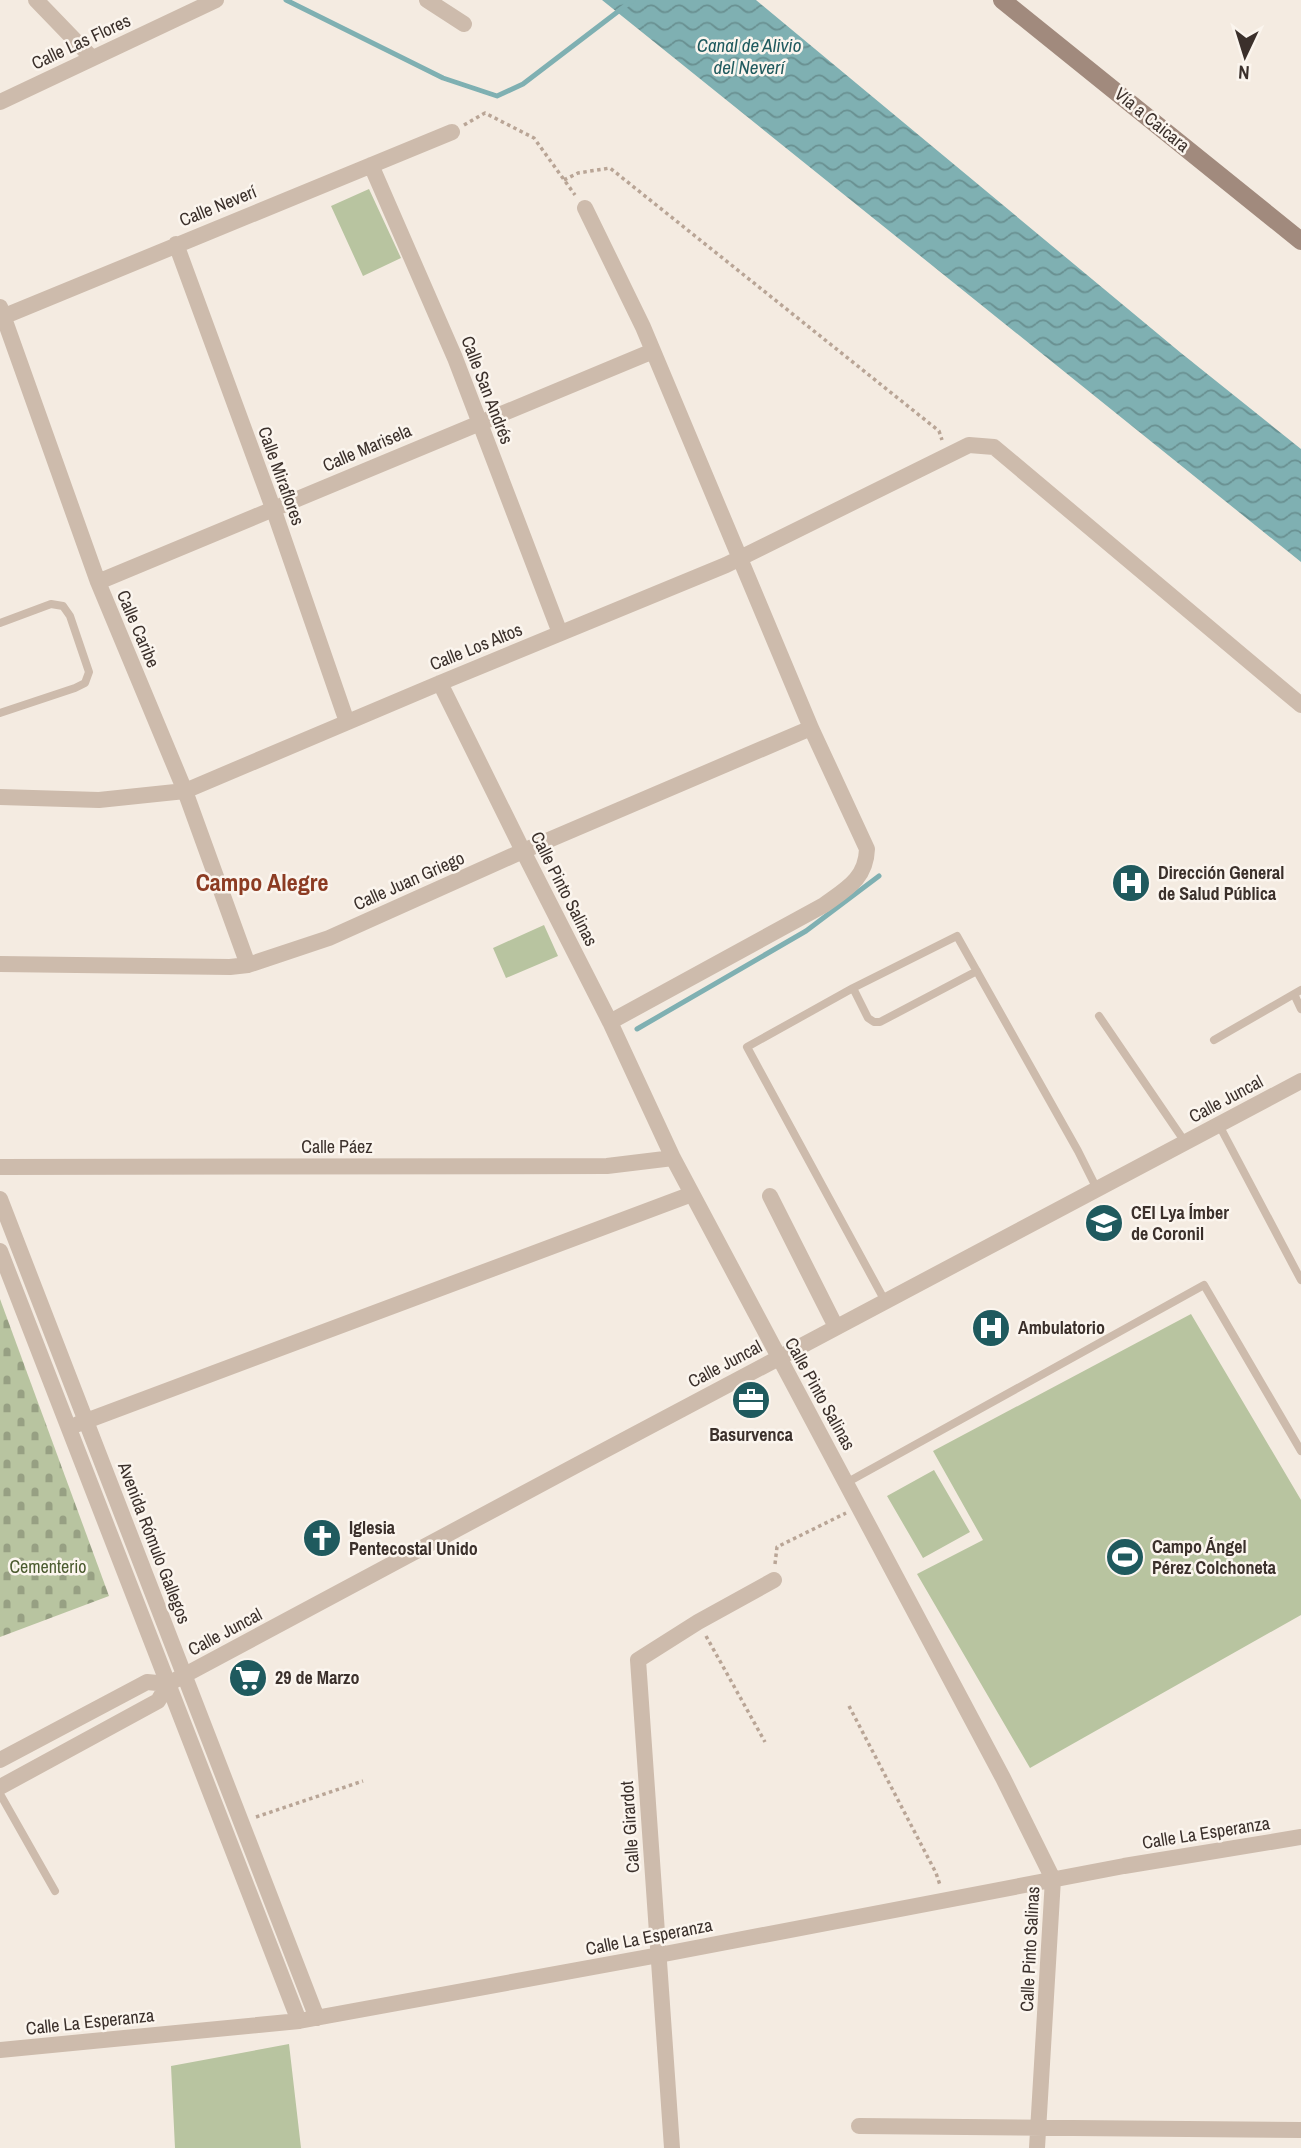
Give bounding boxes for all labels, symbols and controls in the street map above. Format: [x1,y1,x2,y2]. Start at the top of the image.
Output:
street label: Calle Las Flores [27,8,134,75]
north arrow [1210,21,1280,91]
water label: Canal de Alivio del Neverí [697,32,802,80]
text: N [1237,60,1250,86]
street label: Vía a Caicara [1109,82,1195,158]
street label: Calle Neverí [175,178,261,232]
street label: Calle San Andrés [455,332,520,448]
street label: Calle Marisela [319,418,415,477]
street label: Calle Miraflores [252,423,311,529]
street label: Calle Caribe [111,586,166,671]
street label: Calle Los Altos [426,617,526,676]
street label: Calle Pinto Salinas [525,827,604,950]
street label: Calle Juan Griego [349,845,468,916]
place label: Dirección General de Salud Pública [1158,860,1284,906]
hospital icon: Dirección General de Salud Pública [1110,862,1152,904]
district label: Campo Alegre [196,866,328,898]
street label: Calle Juncal [1184,1069,1267,1128]
street label: Calle Páez [301,1134,373,1159]
place label: CEI Lya Ímber de Coronil [1131,1200,1229,1246]
school or university icon: CEI Lya Ímber de Coronil [1083,1202,1125,1244]
hospital icon: Ambulatorio [970,1307,1012,1349]
place label: Ambulatorio [1018,1315,1105,1340]
street label: Calle Pinto Salinas [779,1333,862,1455]
street label: Calle Juncal [683,1334,766,1393]
office icon: Basurvenca [730,1379,772,1421]
place label: Basurvenca [709,1422,794,1447]
street label: Avenida Rómulo Gallegos [112,1457,197,1627]
place label: Iglesia Pentecostal Unido [349,1515,478,1561]
church icon: Iglesia Pentecostal Unido [301,1517,343,1559]
place label: Campo Ángel Pérez Colchoneta [1152,1534,1277,1580]
sports icon: Campo Ángel Pérez Colchoneta [1104,1536,1146,1578]
park label: Cementerio [9,1554,87,1579]
street label: Calle Juncal [183,1602,266,1661]
supermarket icon: 29 de Marzo [227,1657,269,1699]
place label: 29 de Marzo [275,1665,360,1690]
street label: Calle Girardot [614,1780,645,1874]
street label: Calle La Esperanza [1140,1810,1271,1855]
street label: Calle Pinto Salinas [1014,1886,1045,2012]
street label: Calle La Esperanza [583,1912,715,1961]
street label: Calle La Esperanza [25,2002,155,2041]

